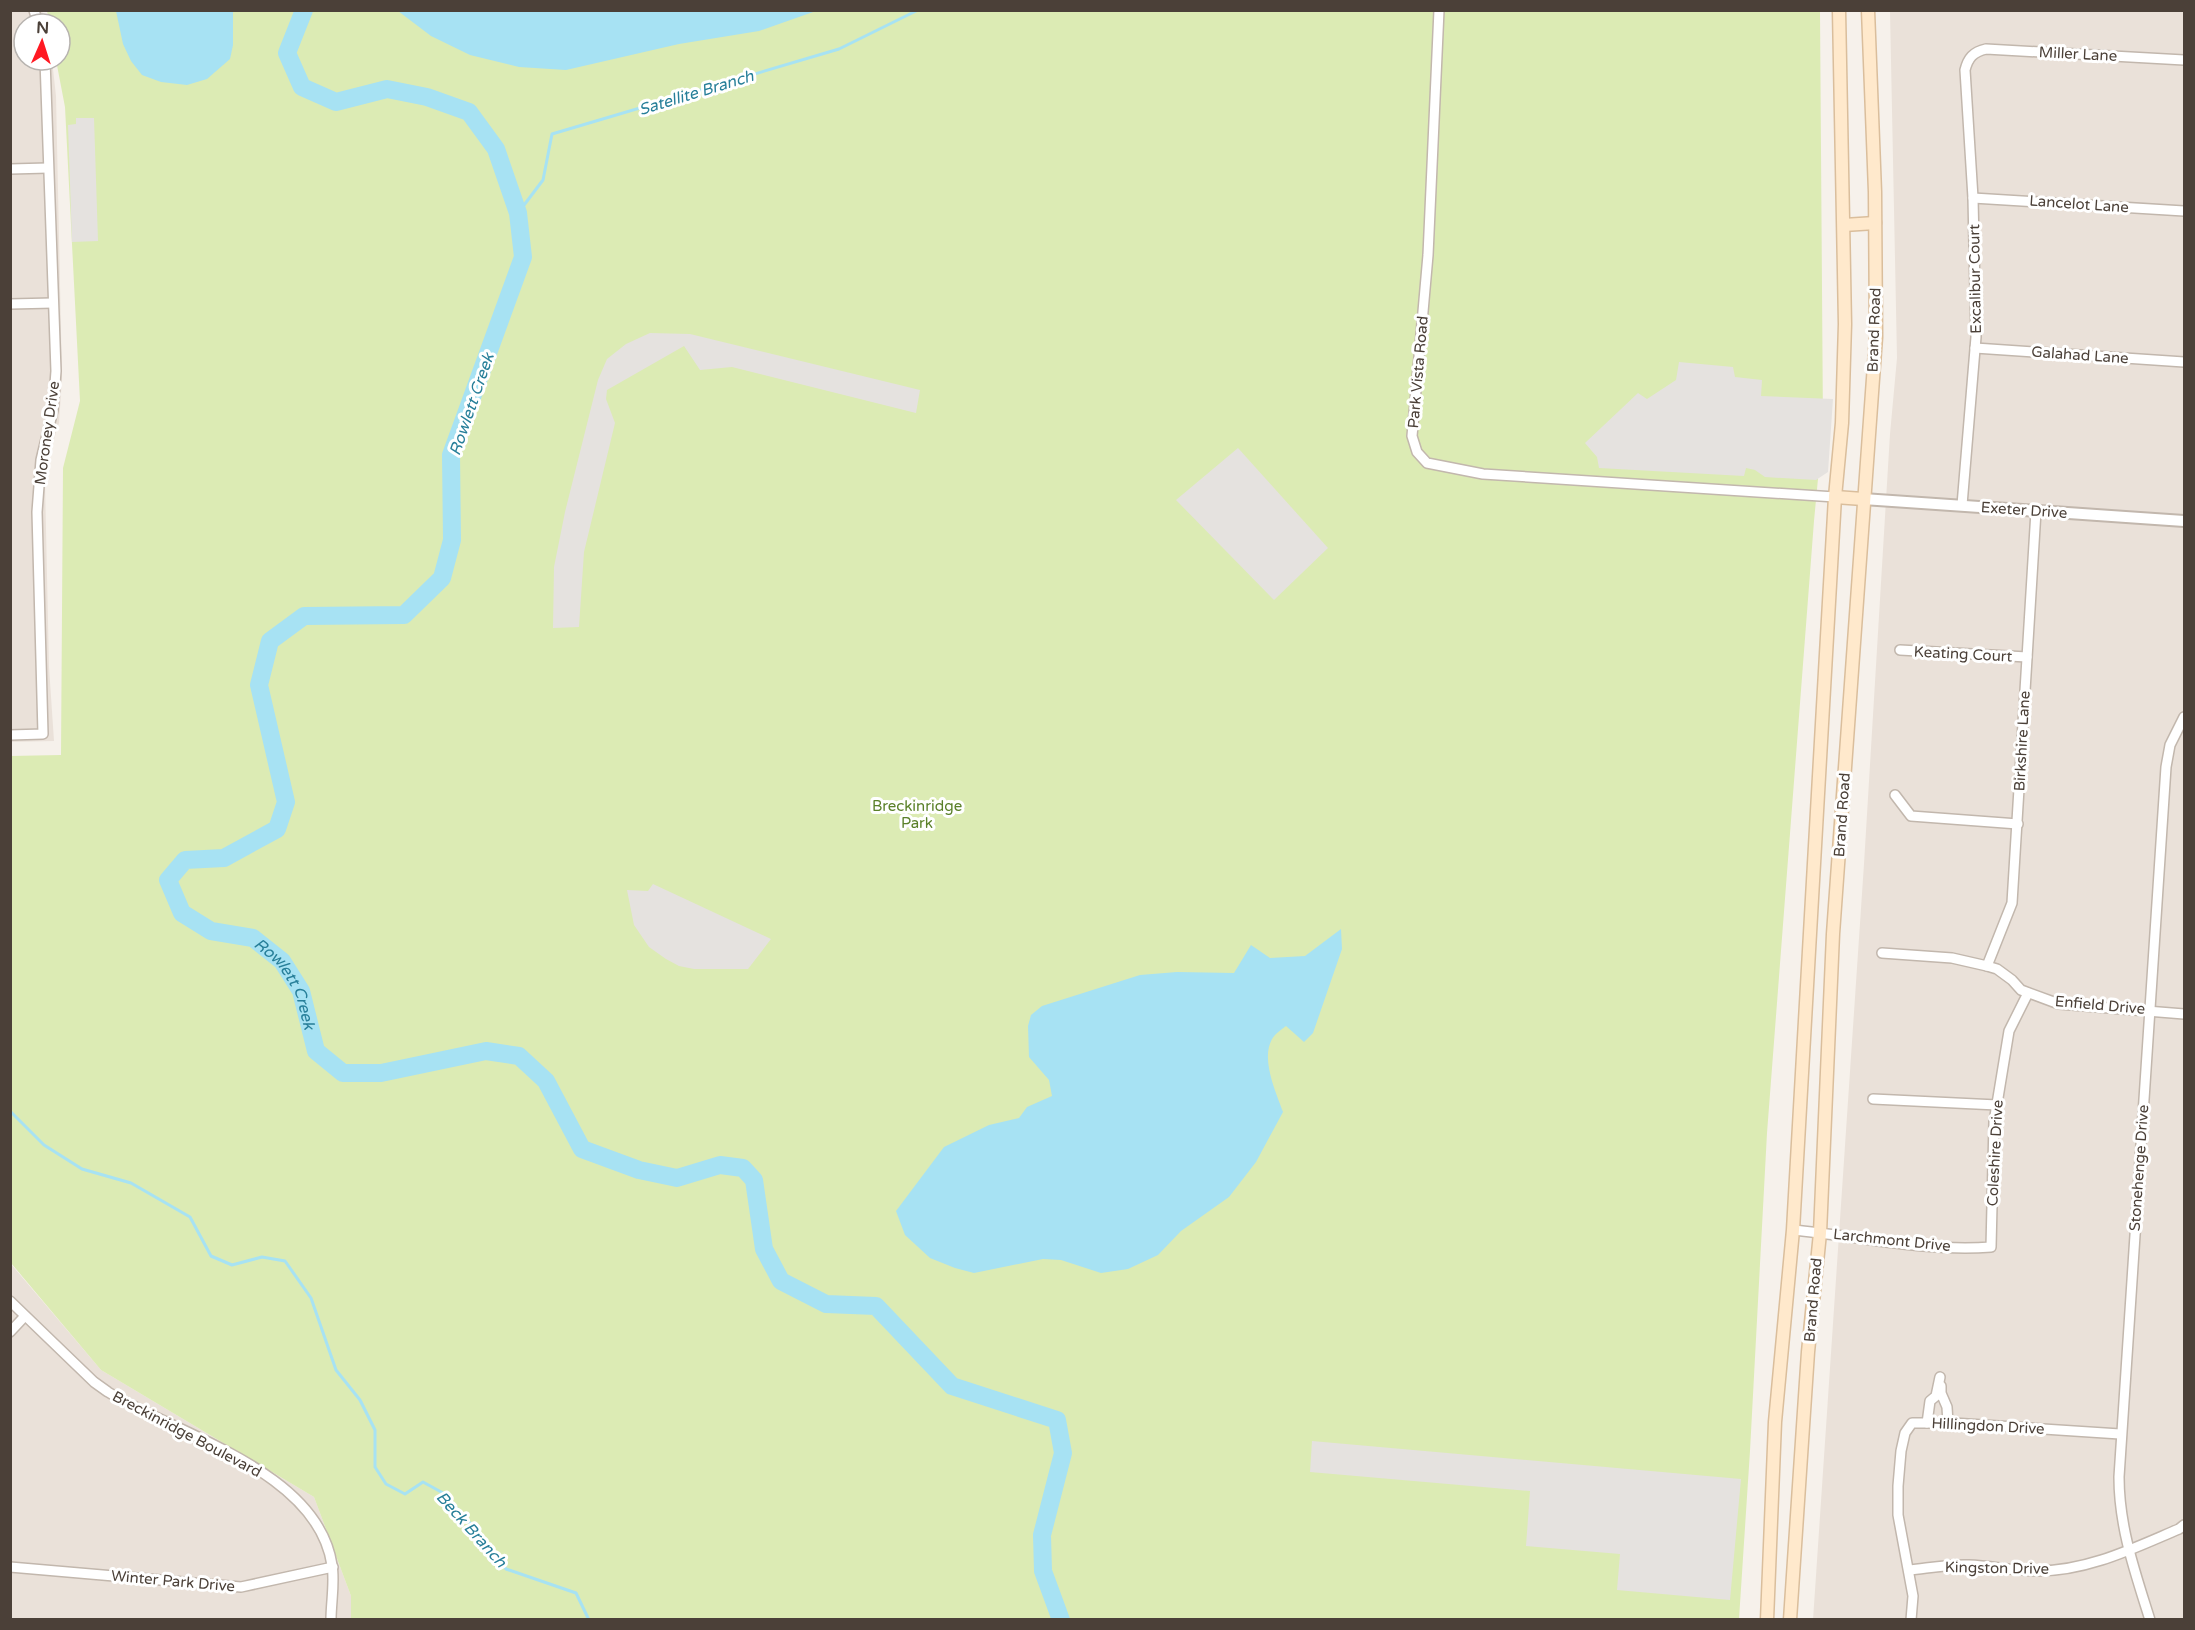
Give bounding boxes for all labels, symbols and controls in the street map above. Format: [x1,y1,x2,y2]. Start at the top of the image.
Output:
north arrow [12,12,72,72]
text: N [36,18,50,38]
street label: Miller Lane [2038,43,2118,65]
water label: Satellite Branch [636,66,757,120]
street label: Lancelot Lane [2029,192,2129,216]
street label: Excalibur Court [1965,224,1985,334]
street label: Brand Road [1864,287,1884,373]
street label: Park Vista Road [1404,315,1432,429]
street label: Galahad Lane [2031,343,2129,367]
water label: Rowlett Creek [445,349,499,458]
street label: Moroney Drive [31,380,63,486]
street label: Exeter Drive [1980,498,2068,522]
street label: Keating Court [1913,642,2013,666]
street label: Birkshire Lane [2010,690,2034,792]
street label: Brand Road [1830,772,1854,858]
park label: Breckinridge Park [872,797,962,832]
water label: Rowlett Creek [250,934,320,1033]
street label: Enfield Drive [2054,992,2146,1018]
street label: Coleshire Drive [1983,1099,2007,1207]
street label: Stonehenge Drive [2126,1104,2152,1232]
street label: Larchmont Drive [1832,1225,1952,1255]
street label: Brand Road [1800,1257,1826,1343]
street label: Breckinridge Boulevard [109,1387,265,1481]
street label: Hillingdon Drive [1931,1414,2045,1438]
water label: Beck Branch [432,1487,512,1573]
street label: Kingston Drive [1945,1558,2049,1578]
street label: Winter Park Drive [110,1567,236,1595]

